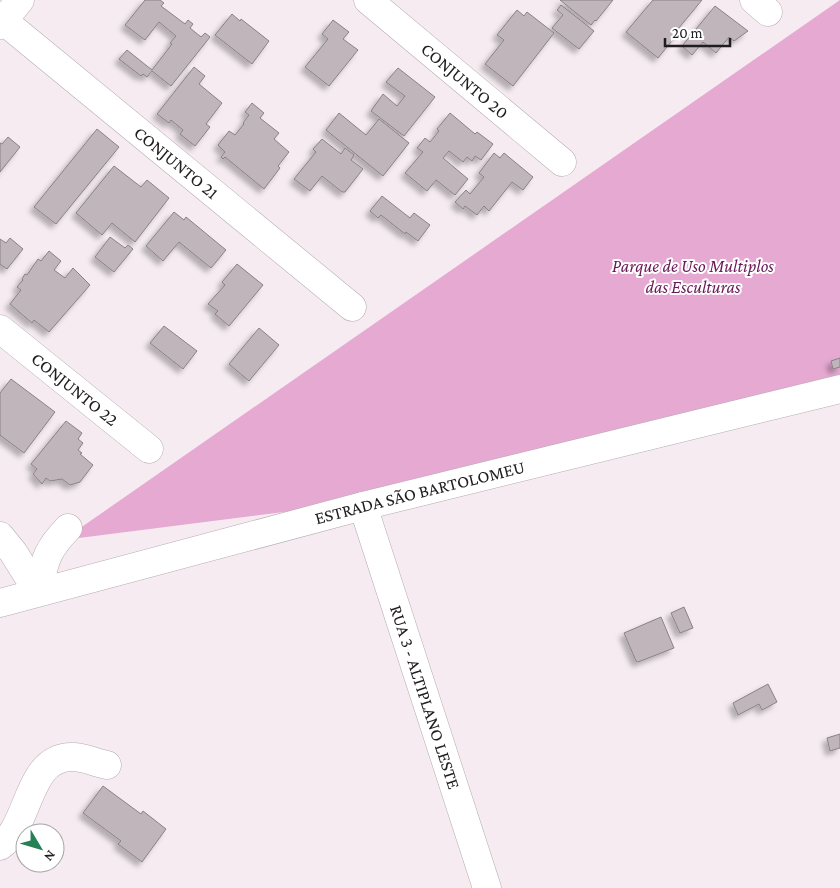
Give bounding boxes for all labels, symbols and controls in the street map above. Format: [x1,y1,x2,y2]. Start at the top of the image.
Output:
scale bar [665,15,730,47]
text: 20 m [672,25,703,41]
street label: CONJUNTO 20 [417,39,512,123]
street label: CONJUNTO 21 [130,122,222,203]
park label: Parque de Uso Multiplos das Esculturas [612,256,774,297]
street label: CONJUNTO 22 [27,348,122,430]
street label: ESTRADA SÃO BARTOLOMEU [313,457,527,528]
street label: RUA 3 - ALTIPLANO LESTE [386,603,464,792]
north arrow [15,823,65,873]
text: N [41,847,59,865]

